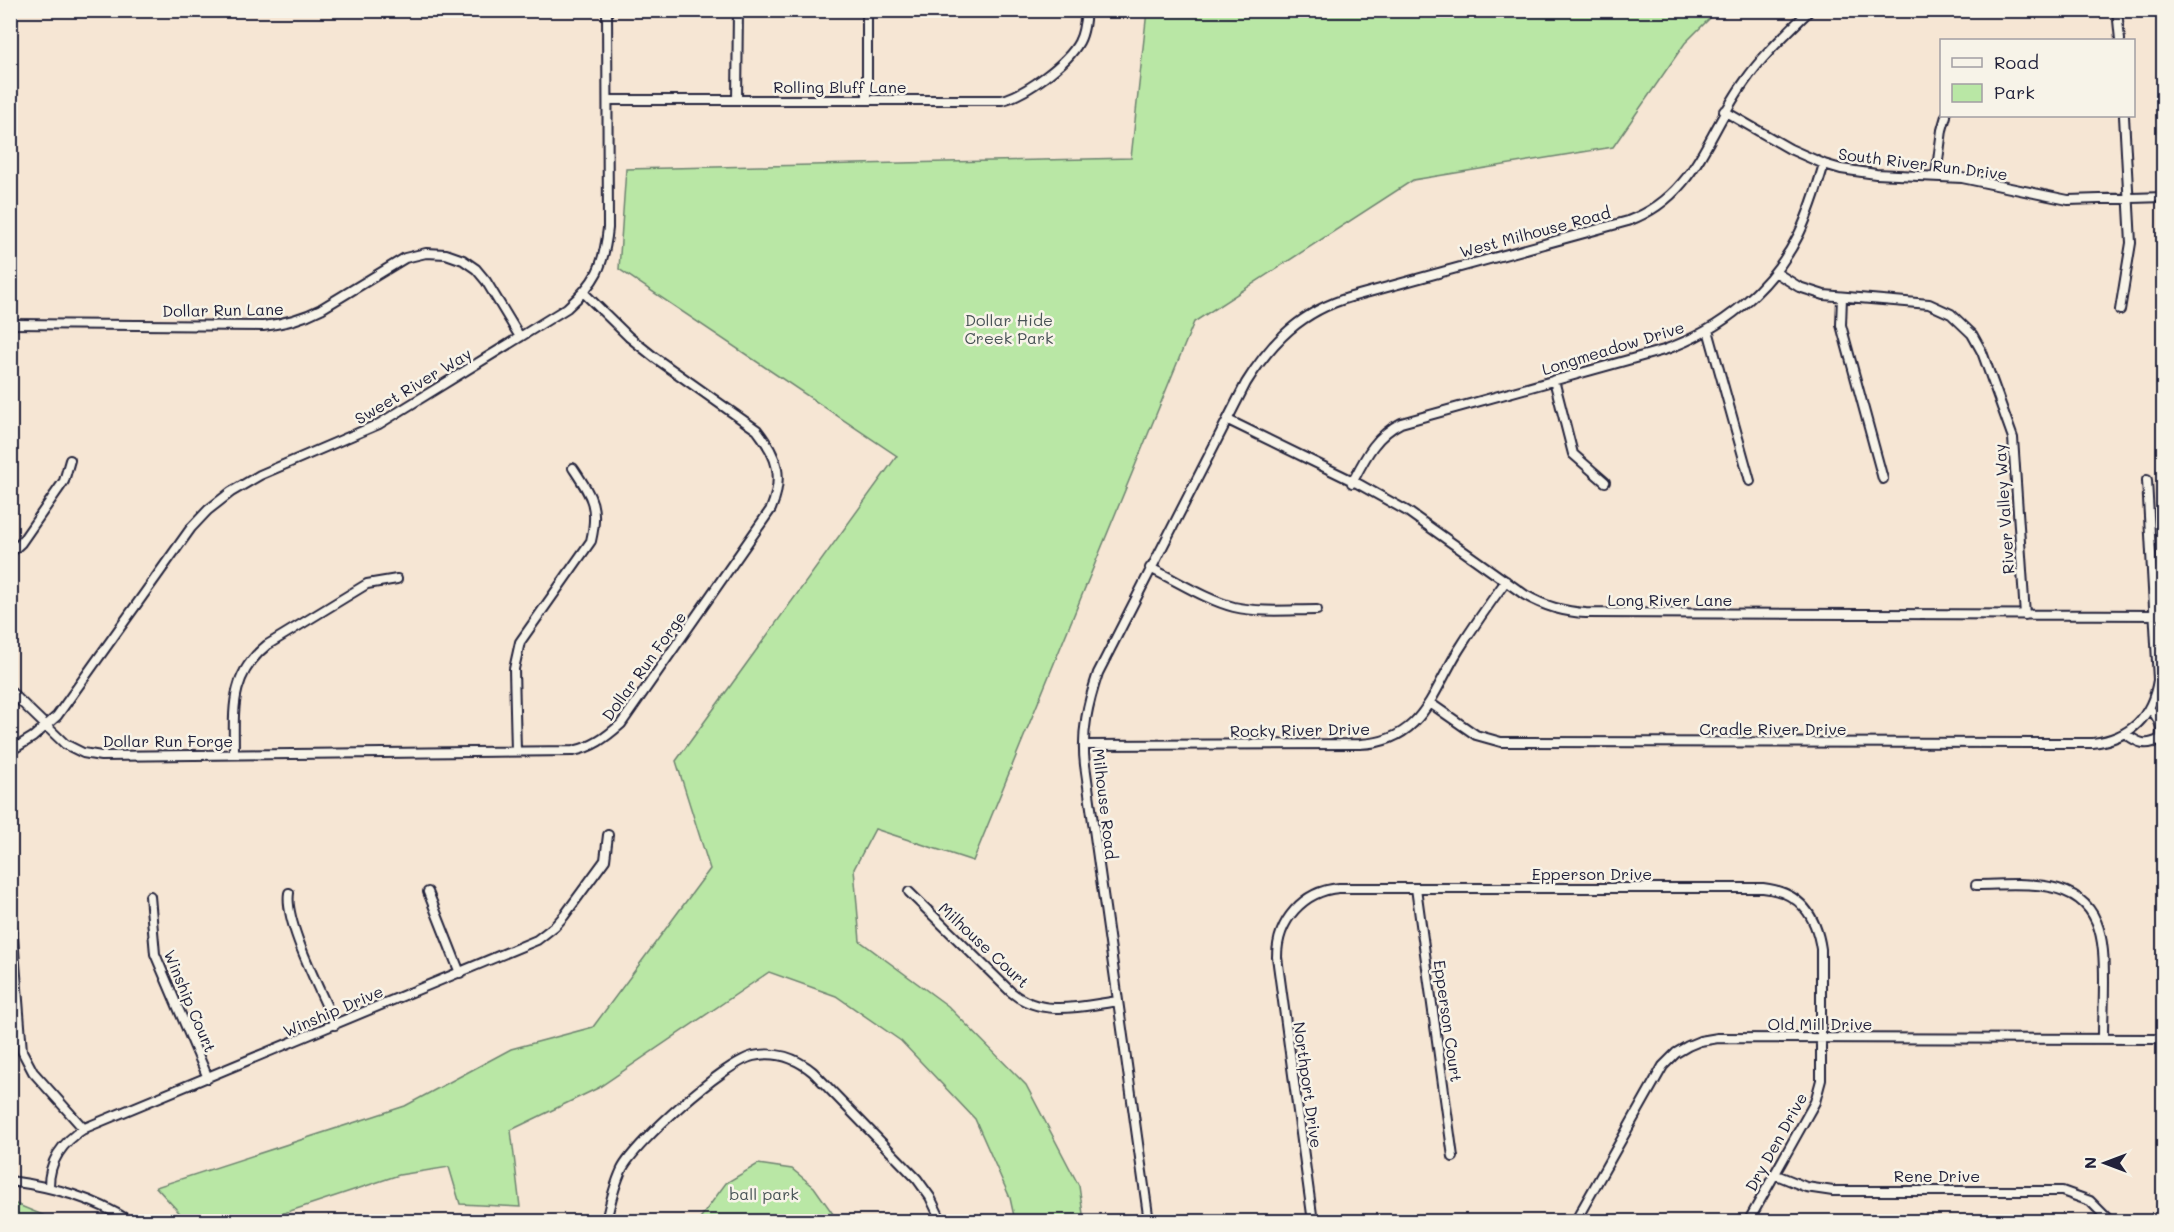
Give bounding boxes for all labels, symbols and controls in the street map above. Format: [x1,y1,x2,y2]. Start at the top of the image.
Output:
legend [1940,39,2135,117]
text: Road [1994,50,2039,74]
street label: Rolling Bluff Lane [773,76,907,97]
text: Park [1994,80,2035,104]
street label: South River Run Drive [1837,143,2009,184]
street label: West Milhouse Road [1457,201,1613,262]
street label: Dollar Run Lane [162,298,284,321]
park label: Dollar Hide Creek Park [964,309,1054,348]
street label: Longmeadow Drive [1539,316,1687,379]
street label: Sweet River Way [351,342,475,429]
street label: River Valley Way [1988,443,2019,575]
street label: Long River Lane [1608,589,1733,610]
street label: Dollar Run Forge [597,607,690,725]
street label: Rocky River Drive [1230,718,1370,741]
street label: Cradle River Drive [1699,718,1847,739]
street label: Dollar Run Forge [103,730,233,751]
street label: Milhouse Road [1088,747,1123,861]
street label: Epperson Drive [1532,863,1652,884]
street label: Milhouse Court [935,897,1034,992]
street label: Winship Court [159,946,221,1055]
street label: Epperson Court [1430,959,1467,1083]
street label: Winship Drive [280,980,386,1041]
street label: Old Mill Drive [1767,1013,1873,1034]
street label: Northport Drive [1289,1020,1328,1149]
street label: Dry Den Drive [1740,1089,1811,1195]
north arrow [2075,1133,2135,1193]
text: N [2079,1157,2100,1169]
street label: Rene Drive [1894,1165,1980,1186]
park label: ball park [729,1183,799,1204]

